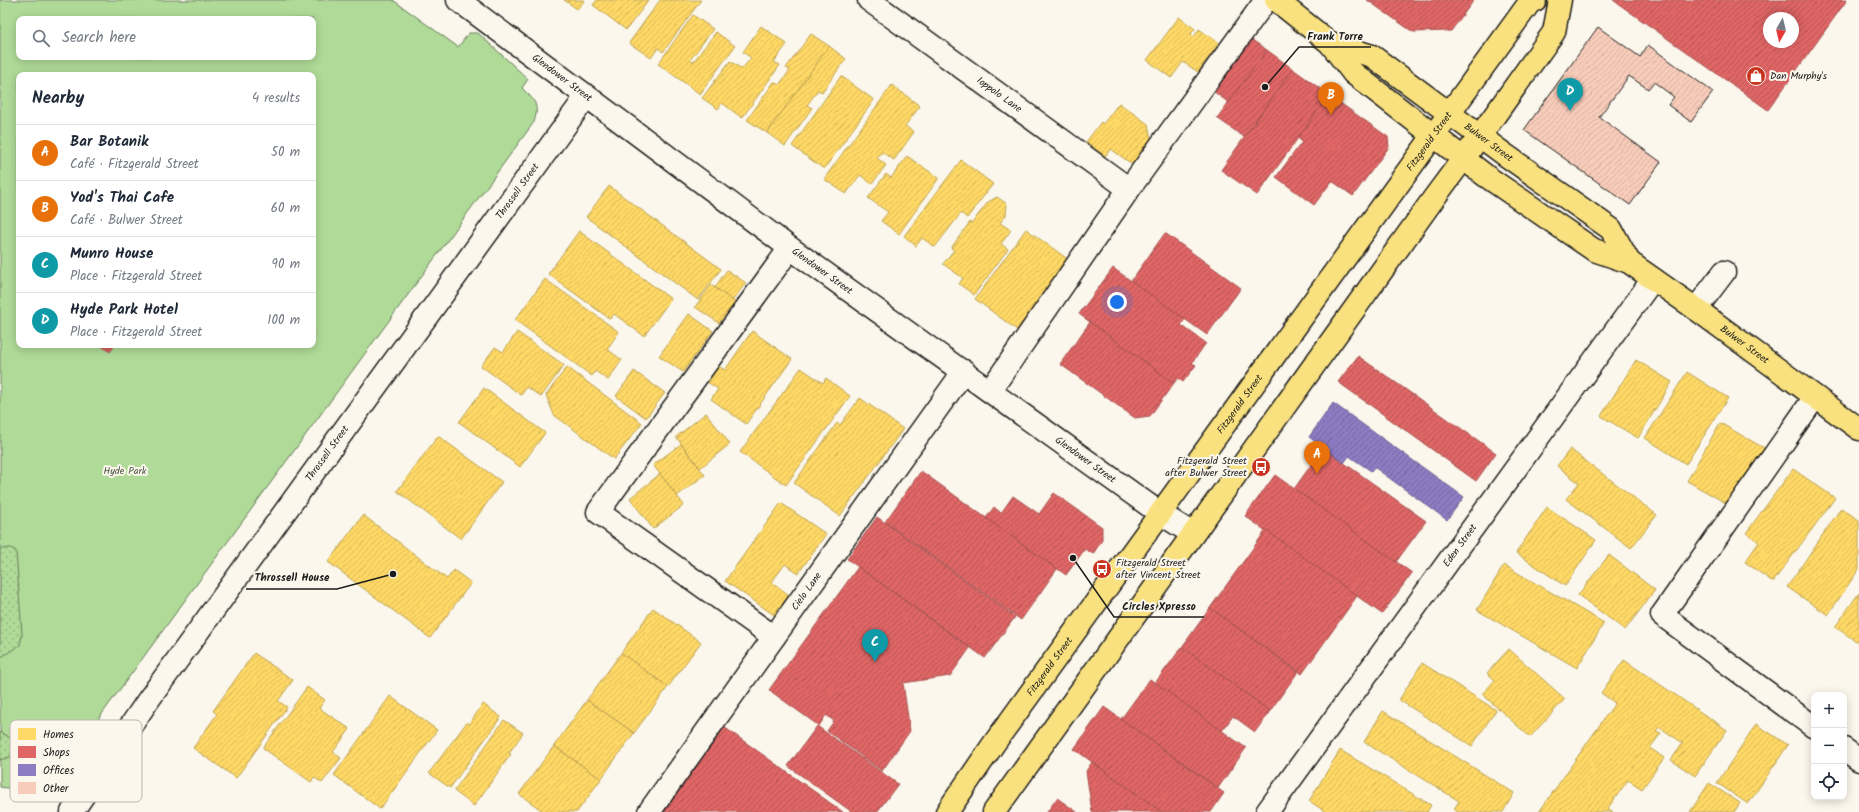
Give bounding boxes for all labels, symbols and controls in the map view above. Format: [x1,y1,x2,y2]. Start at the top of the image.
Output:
north arrow [1763,12,1799,48]
search box [16,16,316,60]
callout: Frank Torre [1299,24,1371,47]
text: Search here [62,26,136,50]
icon: search [30,27,52,49]
text: Frank Torre [1307,28,1363,46]
street label: Glendower Street [529,50,596,106]
shop icon: Dan Murphy's [1745,65,1767,87]
place label: Dan Murphy's [1770,68,1828,84]
street label: Ioppolo Lane [973,73,1026,117]
pin: D [1557,78,1583,111]
pin: B [1318,82,1344,115]
text: Nearby [32,85,84,112]
text: 4 results [252,88,300,109]
street label: Fitzgerald Street [1402,108,1456,175]
street label: Bulwer Street [1461,119,1516,166]
text: Bar Botanik [70,130,148,154]
text: A [41,142,49,163]
text: 50 m [271,142,300,163]
text: Café · Fitzgerald Street [70,154,199,175]
street label: Throssell Street [492,160,543,223]
text: Yod's Thai Cafe [70,186,174,210]
text: B [41,198,49,219]
text: 60 m [271,198,300,219]
text: Café · Bulwer Street [70,210,183,231]
text: Munro House [70,242,153,266]
street label: Glendower Street [788,244,856,299]
text: C [41,254,49,275]
text: 90 m [272,254,300,275]
text: Place · Fitzgerald Street [70,266,202,287]
your location [1107,292,1127,312]
text: Hyde Park Hotel [70,298,178,322]
text: D [41,310,49,331]
text: 100 m [267,310,300,331]
street label: Bulwer Street [1717,321,1772,368]
text: Place · Fitzgerald Street [70,322,202,343]
street label: Fitzgerald Street [1213,371,1267,437]
street label: Throssell Street [301,422,353,485]
street label: Glendower Street [1052,432,1119,487]
pin: A [1304,441,1330,474]
place label: Fitzgerald Street after Bulwer Street [1165,453,1247,481]
bus stop icon: Fitzgerald Street after Bulwer Street [1250,456,1272,478]
park label: Hyde Park [103,463,147,479]
street label: Eden Street [1439,520,1481,571]
place label: Fitzgerald Street after Vincent Street [1116,555,1201,583]
bus stop icon: Fitzgerald Street after Vincent Street [1091,558,1113,580]
callout: Throssell House [246,566,337,589]
text: Throssell House [255,569,330,587]
street label: Cielo Lane [787,569,826,614]
callout: Circles Xpresso [1114,594,1204,617]
text: Circles Xpresso [1122,598,1196,616]
pin: C [862,629,888,662]
street label: Fitzgerald Street [1023,634,1077,700]
map controls [1811,692,1847,800]
button: + [1811,692,1847,728]
legend [10,720,142,802]
text: Homes [43,726,74,744]
button: − [1811,728,1847,764]
text: Shops [43,744,70,762]
text: Offices [43,762,75,780]
button: locate [1811,764,1847,800]
text: Other [43,780,70,798]

